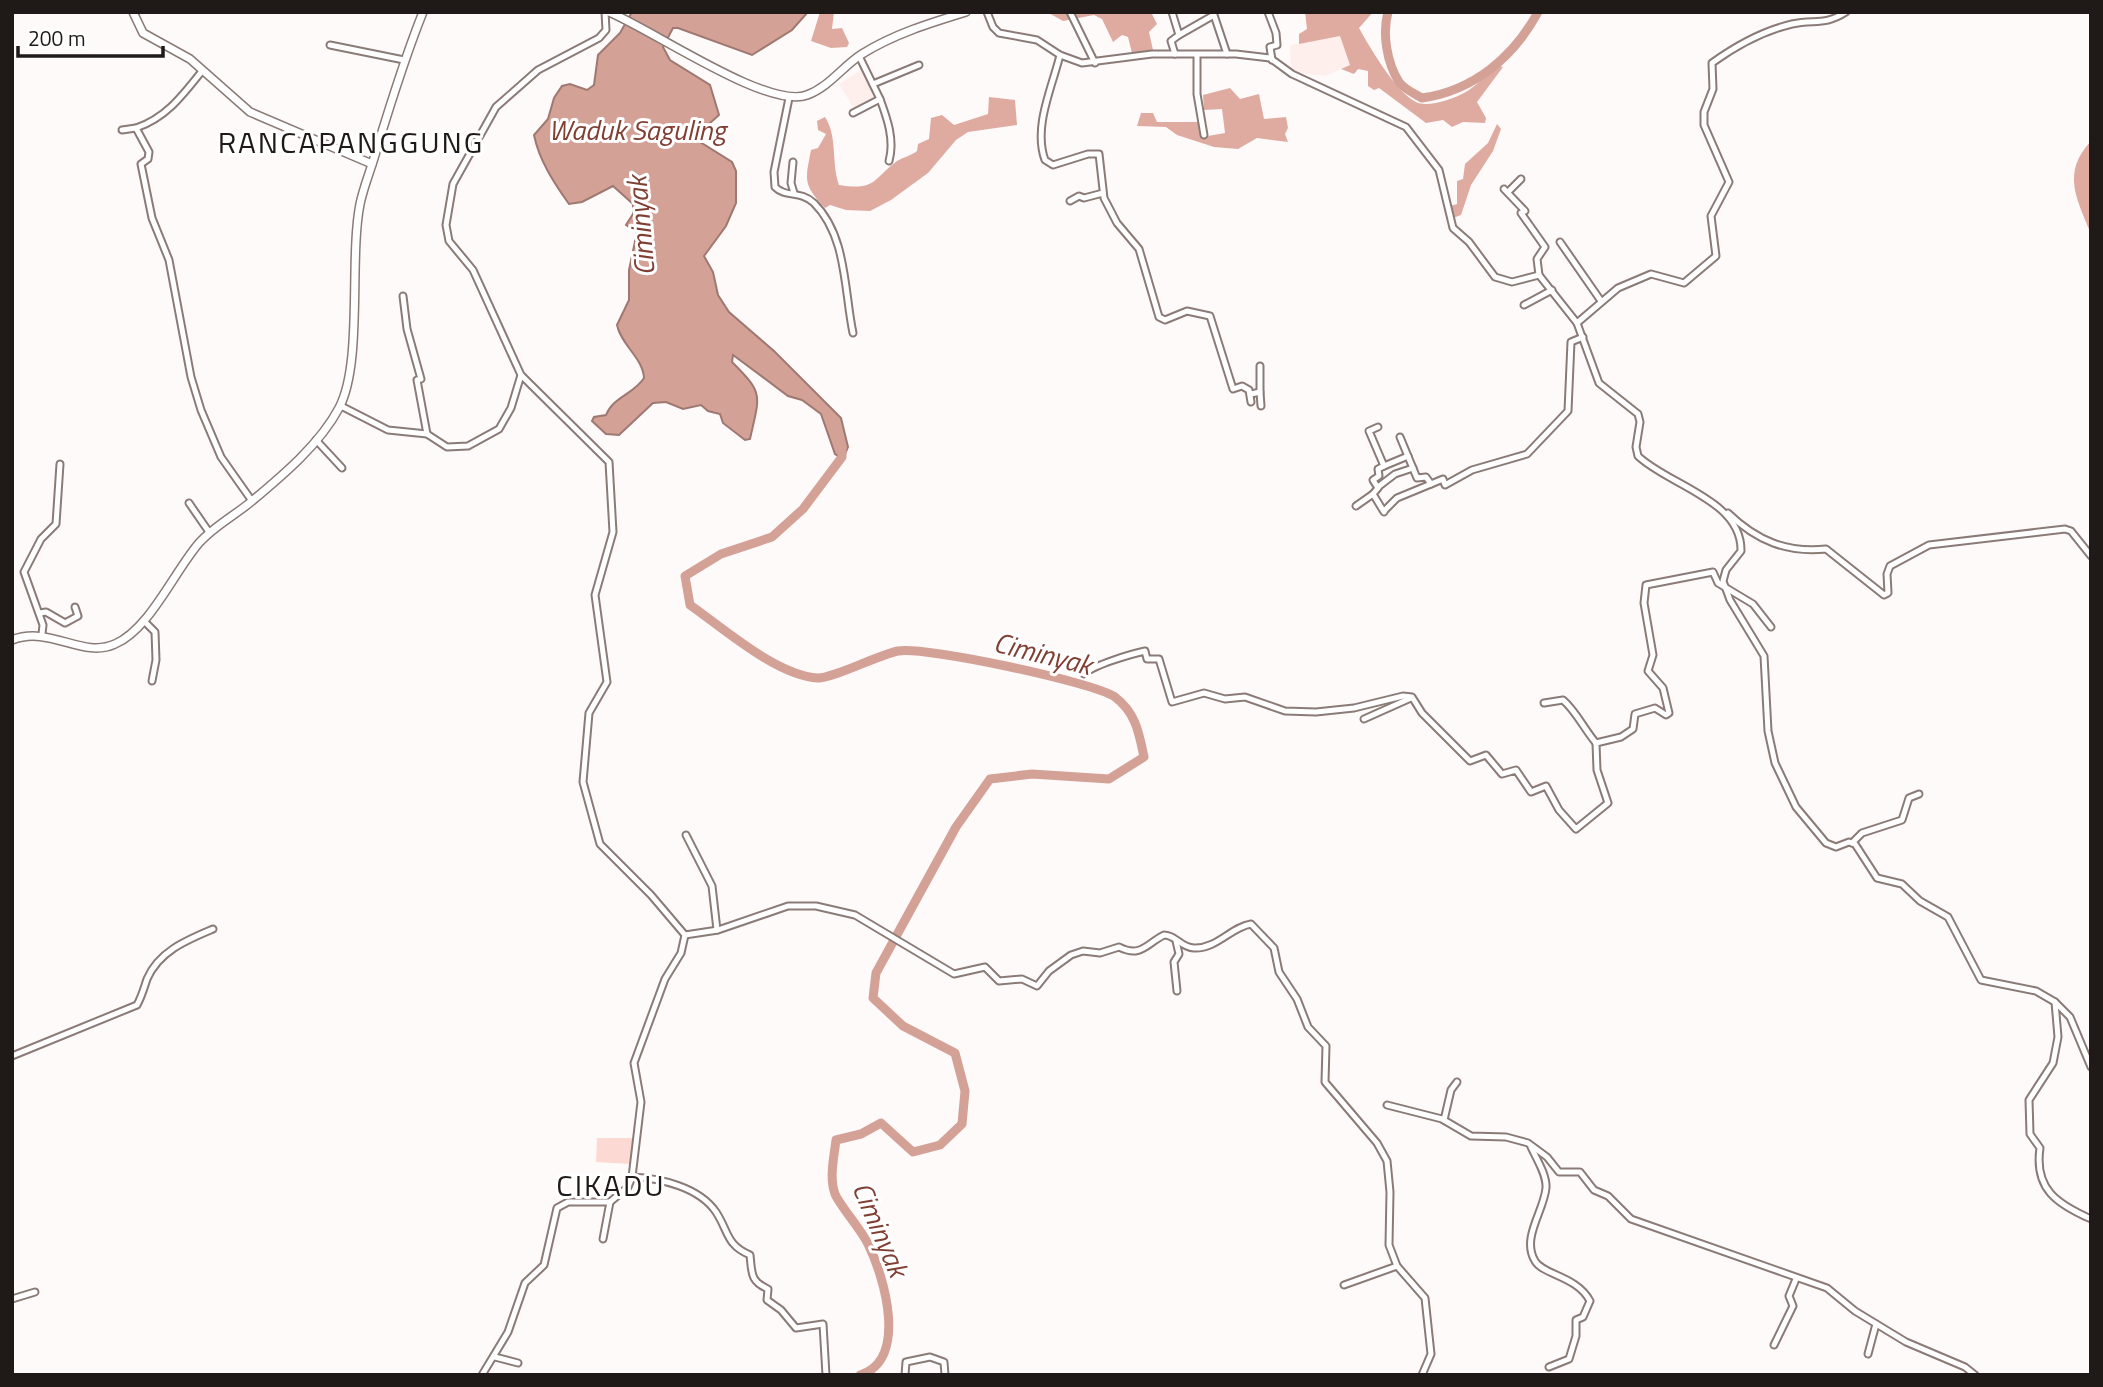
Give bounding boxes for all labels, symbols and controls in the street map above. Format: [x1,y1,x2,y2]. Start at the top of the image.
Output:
scale bar [18,14,163,58]
text: 200 m [28,22,85,54]
water label: Waduk Saguling [548,108,728,151]
district label: RANCAPANGGUNG [218,119,484,165]
water label: Ciminyak [614,171,666,278]
water label: Ciminyak [989,620,1100,687]
district label: CIKADU [556,1162,666,1208]
water label: Ciminyak [842,1175,922,1287]

